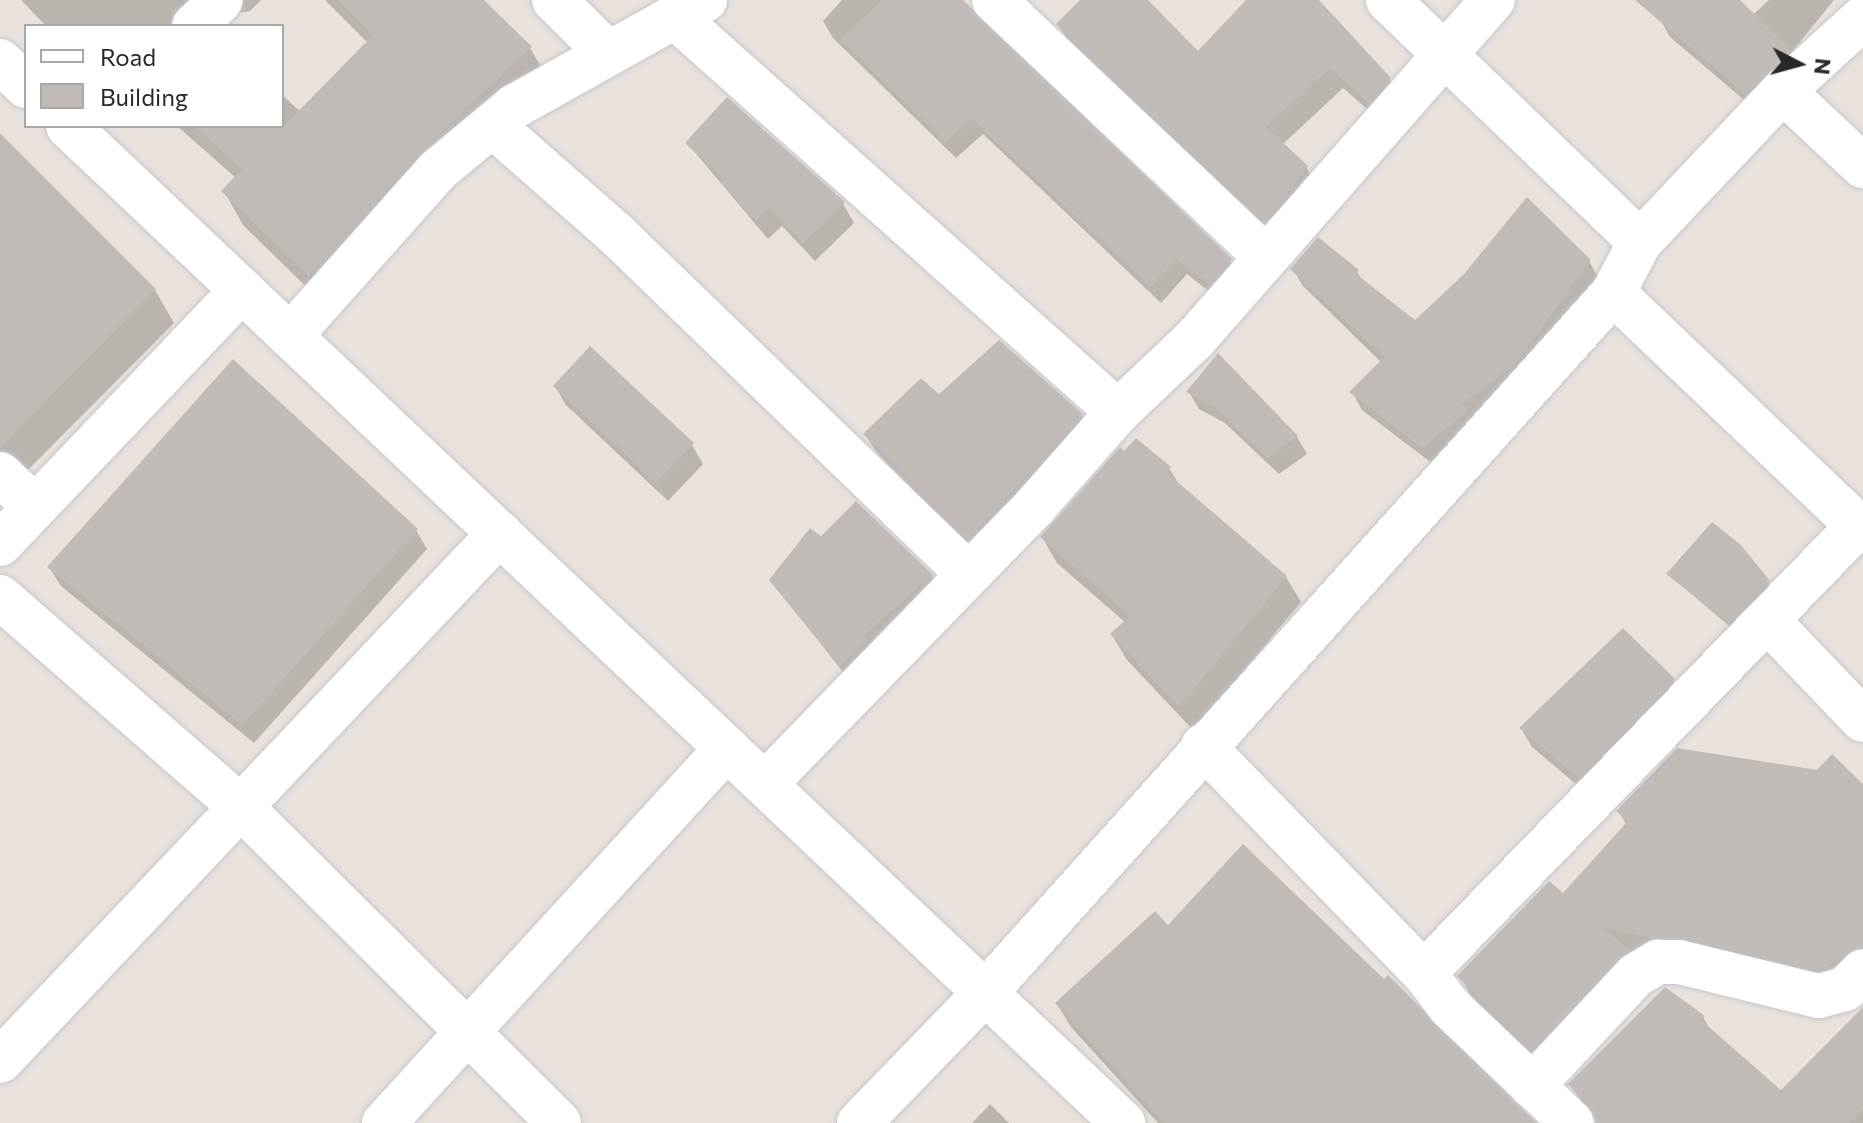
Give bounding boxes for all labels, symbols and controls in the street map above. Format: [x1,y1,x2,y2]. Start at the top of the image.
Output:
legend [24,24,284,128]
north arrow [1759,24,1839,104]
text: Road [100,42,156,71]
text: N [1809,57,1838,76]
text: Building [100,82,188,111]

